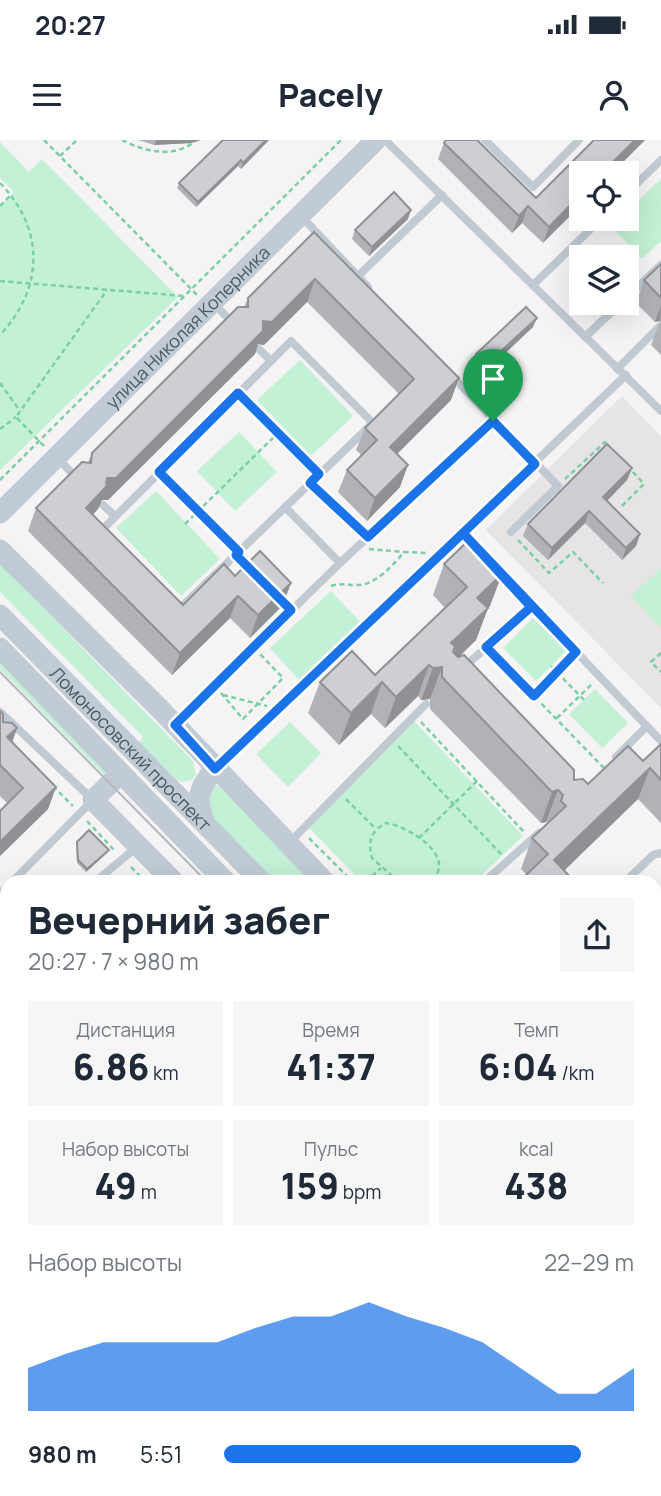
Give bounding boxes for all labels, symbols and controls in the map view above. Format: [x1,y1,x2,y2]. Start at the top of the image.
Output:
text: 20:27 [35,7,106,43]
text: Pacely [278,73,383,117]
icon: menu [28,76,66,114]
icon: person [595,76,633,114]
map controls [569,161,639,315]
button: locate [569,161,639,231]
street label: улица Николая Коперника [100,240,275,414]
button: layers [569,245,639,315]
pin [463,349,523,421]
icon: arrive [474,360,512,398]
street label: Ломоносовский проспект [45,661,217,836]
text: Вечерний забег [28,893,330,945]
button: share [560,898,634,972]
text: 20:27 · 7 × 980 m [28,945,199,977]
text: Дистанция [76,1017,175,1043]
text: Время [302,1017,360,1043]
text: Темп [514,1017,559,1043]
text: 6.86 [73,1043,149,1091]
text: 41:37 [286,1043,376,1091]
text: 6:04 [478,1043,558,1091]
text: km [149,1060,179,1086]
text: /km [558,1060,594,1086]
text: Набор высоты [62,1136,189,1162]
text: Пульс [304,1136,358,1162]
text: kcal [519,1136,554,1162]
text: 49 [95,1162,137,1210]
text: 159 [281,1162,339,1210]
text: 438 [504,1162,568,1210]
text: m [137,1179,157,1205]
text: bpm [339,1179,381,1205]
text: Набор высоты [28,1246,182,1278]
text: 22–29 m [544,1246,634,1278]
text: 980 m [28,1438,97,1470]
text: 5:51 [140,1438,182,1470]

